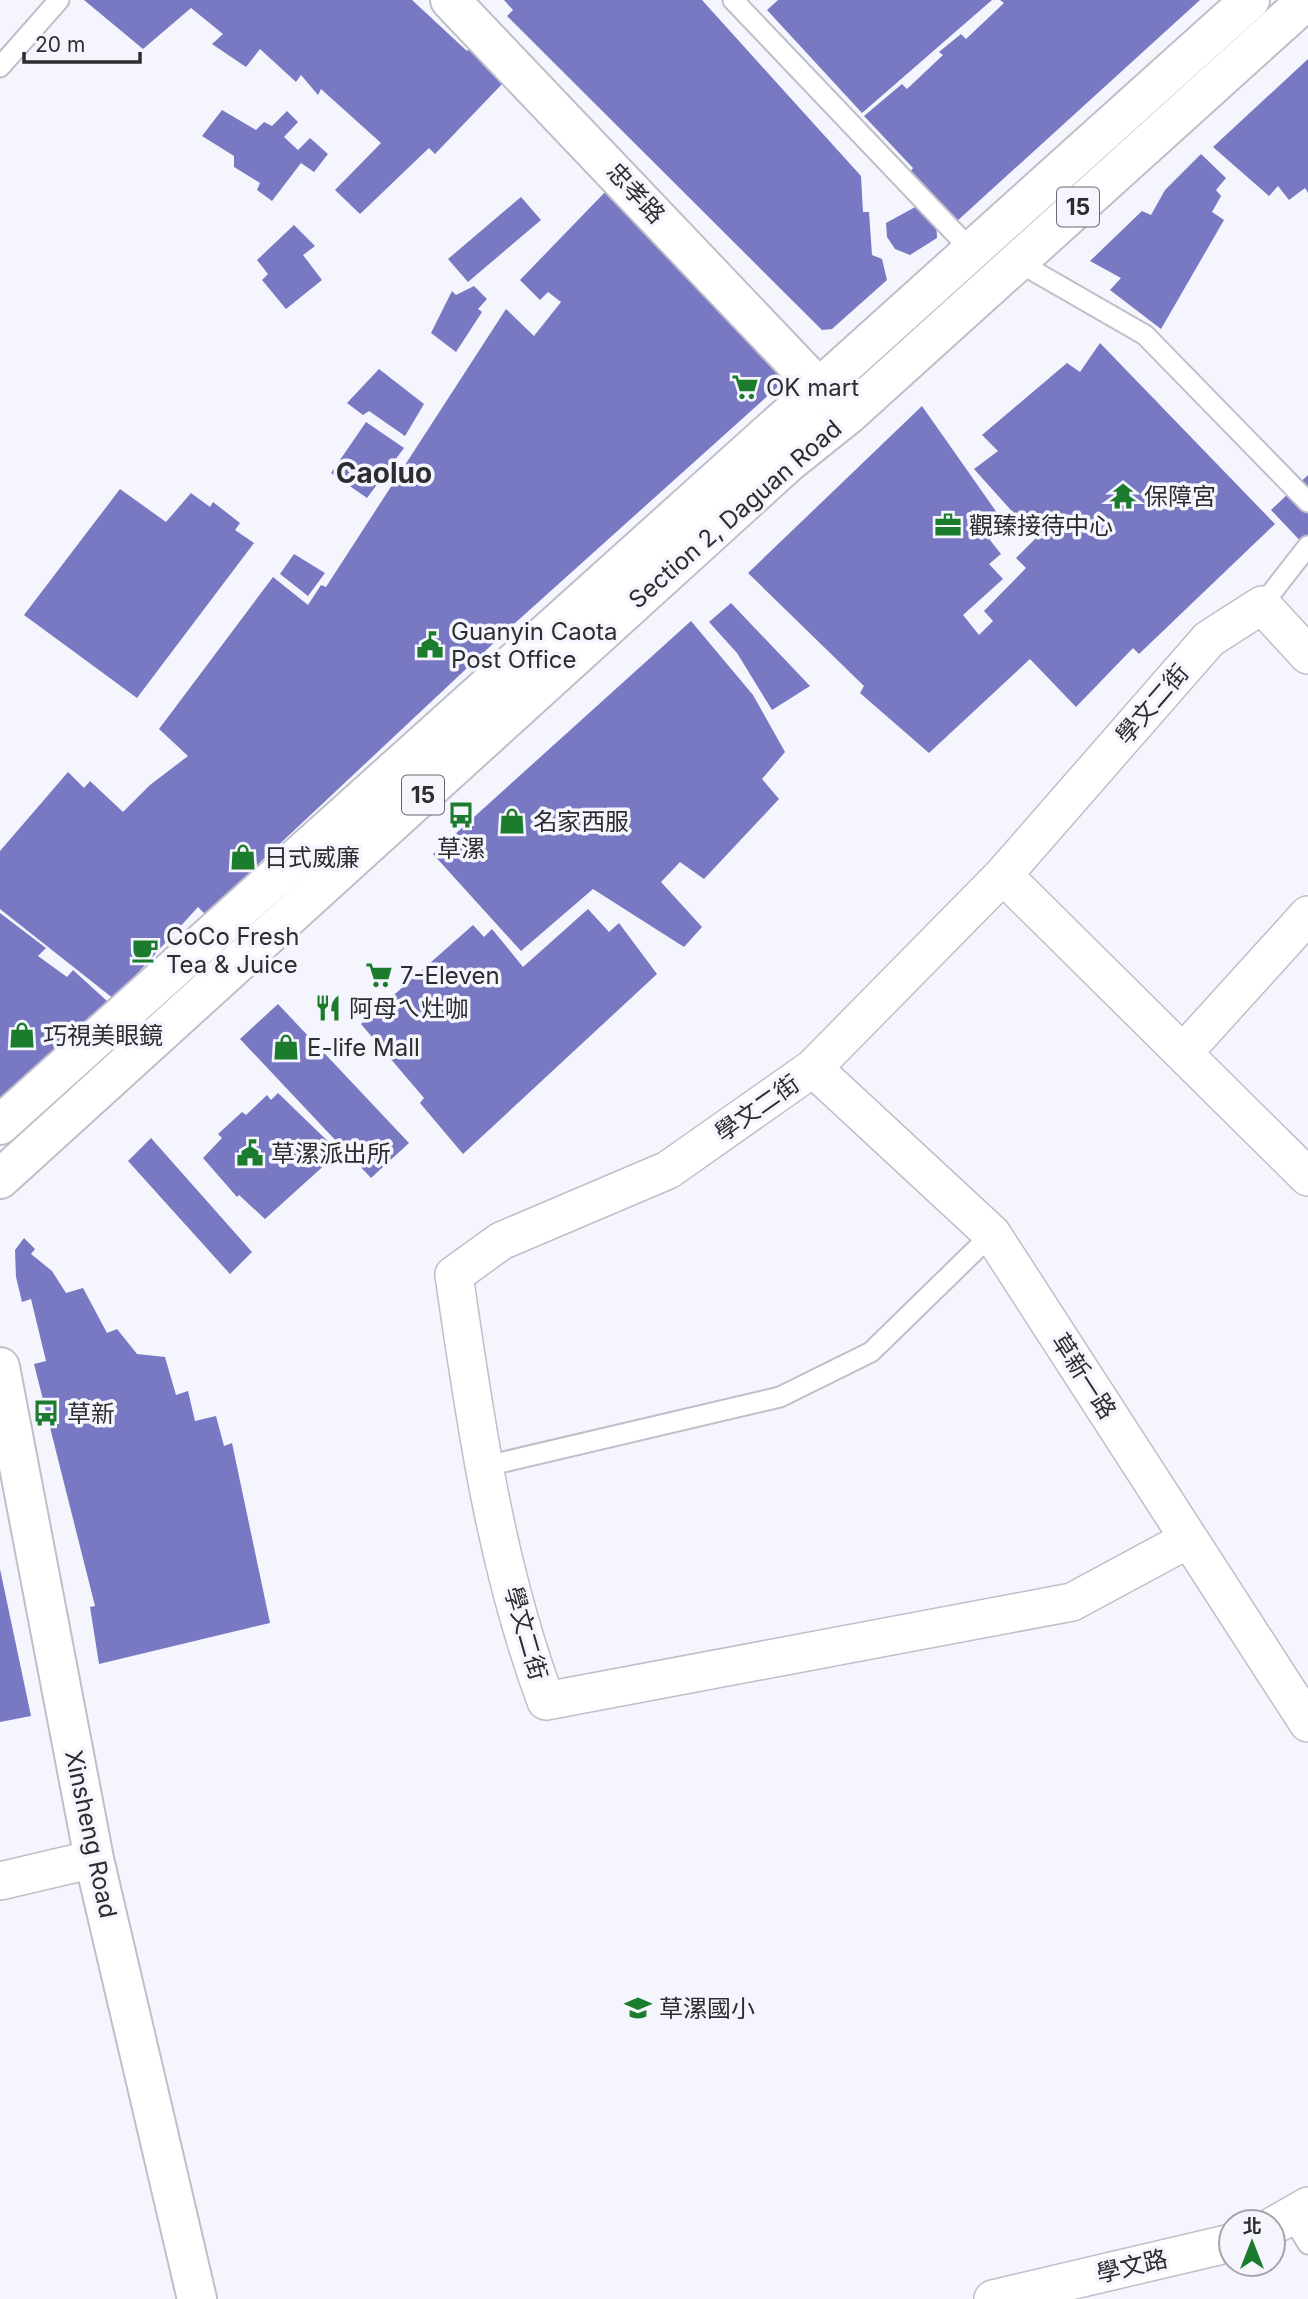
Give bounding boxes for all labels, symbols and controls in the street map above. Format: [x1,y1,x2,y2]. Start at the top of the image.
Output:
scale bar [24,21,140,65]
text: 20 m [35,32,85,57]
street label: 忠孝路 [601,157,671,229]
road number: 15 [1057,188,1099,227]
supermarket icon: OK mart [730,372,760,402]
place label: OK mart [766,373,859,402]
street label: Section 2, Daguan Road [623,414,847,614]
district label: Caoluo [336,456,432,490]
temple icon: 保障宮 [1108,481,1138,511]
place label: 保障宮 [1144,482,1216,511]
office icon: 觀臻接待中心 [933,510,963,540]
place label: 觀臻接待中心 [969,511,1113,540]
place label: Guanyin Caota Post Office [451,617,617,674]
public building icon: Guanyin Caota Post Office [415,630,445,660]
street label: 學文二街 [1110,658,1194,750]
road number: 15 [402,776,444,814]
bus stop icon: 草漯 [446,800,476,830]
shop icon: 名家西服 [497,806,527,836]
place label: 名家西服 [533,807,629,836]
place label: 草漯 [437,834,485,863]
shop icon: 日式威廉 [228,842,258,872]
place label: 日式威廉 [264,843,360,872]
place label: CoCo Fresh Tea & Juice [166,922,300,979]
cafe icon: CoCo Fresh Tea & Juice [130,935,160,965]
supermarket icon: 7-Eleven [364,960,394,990]
place label: 7-Eleven [400,961,500,990]
restaurant icon: 阿母ㄟ灶咖 [313,993,343,1023]
place label: 阿母ㄟ灶咖 [349,994,469,1023]
shop icon: 巧視美眼鏡 [7,1020,37,1050]
place label: 巧視美眼鏡 [43,1021,163,1050]
shop icon: E-life Mall [271,1032,301,1062]
place label: E-life Mall [307,1033,420,1062]
street label: 學文二街 [709,1069,805,1147]
public building icon: 草漯派出所 [235,1138,265,1168]
place label: 草漯派出所 [271,1139,391,1168]
street label: 草新一路 [1046,1328,1122,1424]
bus stop icon: 草新 [31,1398,61,1428]
place label: 草新 [67,1399,115,1428]
street label: 學文二街 [499,1583,553,1683]
street label: Xinsheng Road [59,1747,123,1921]
school or university icon: 草漯國小 [623,1993,653,2023]
place label: 草漯國小 [659,1994,755,2023]
north arrow [1217,2208,1287,2278]
text: 北 [1242,2215,1262,2238]
street label: 學文路 [1094,2244,1170,2288]

